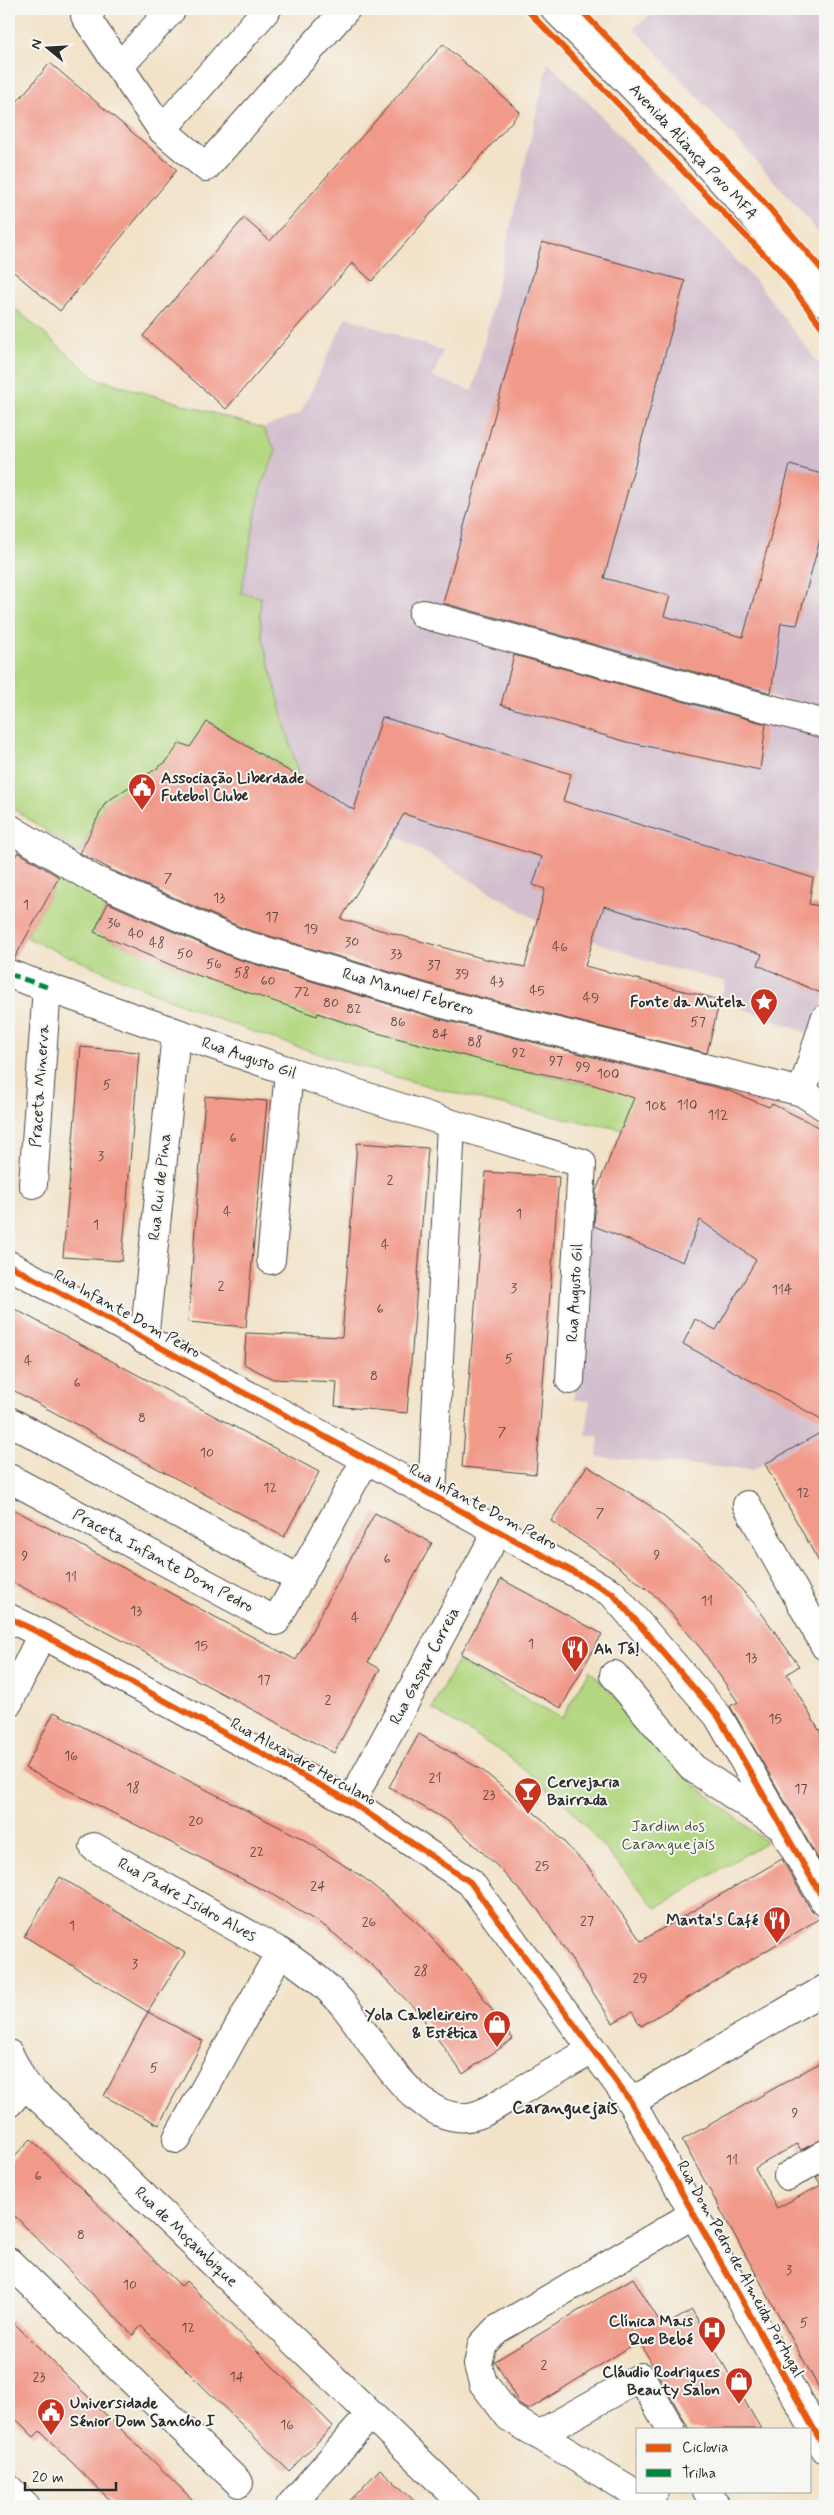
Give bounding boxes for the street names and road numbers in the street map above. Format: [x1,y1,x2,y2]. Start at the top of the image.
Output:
street label: Avenida Aliança Povo MFA [624,79,762,225]
street label: Rua Manuel Febrero [340,963,476,1021]
street label: Praceta Minerva [25,1023,55,1148]
street label: Rua Augusto Gil [199,1032,299,1084]
street label: Rua Rui de Pina [144,1132,176,1242]
street label: Rua Augusto Gil [562,1243,588,1343]
street label: Rua Infante Dom Pedro [50,1265,204,1363]
street label: Rua Infante Dom Pedro [405,1459,561,1555]
street label: Praceta Infante Dom Pedro [69,1504,257,1618]
street label: Rua Gaspar Correia [385,1603,465,1729]
street label: Rua Alexandre Herculano [226,1713,380,1811]
street label: Rua Padre Isidro Alves [114,1853,260,1947]
street label: Rua Dom Pedro de Almeida Portugal [672,2157,808,2381]
street label: Rua de Moçambique [130,2182,242,2292]

